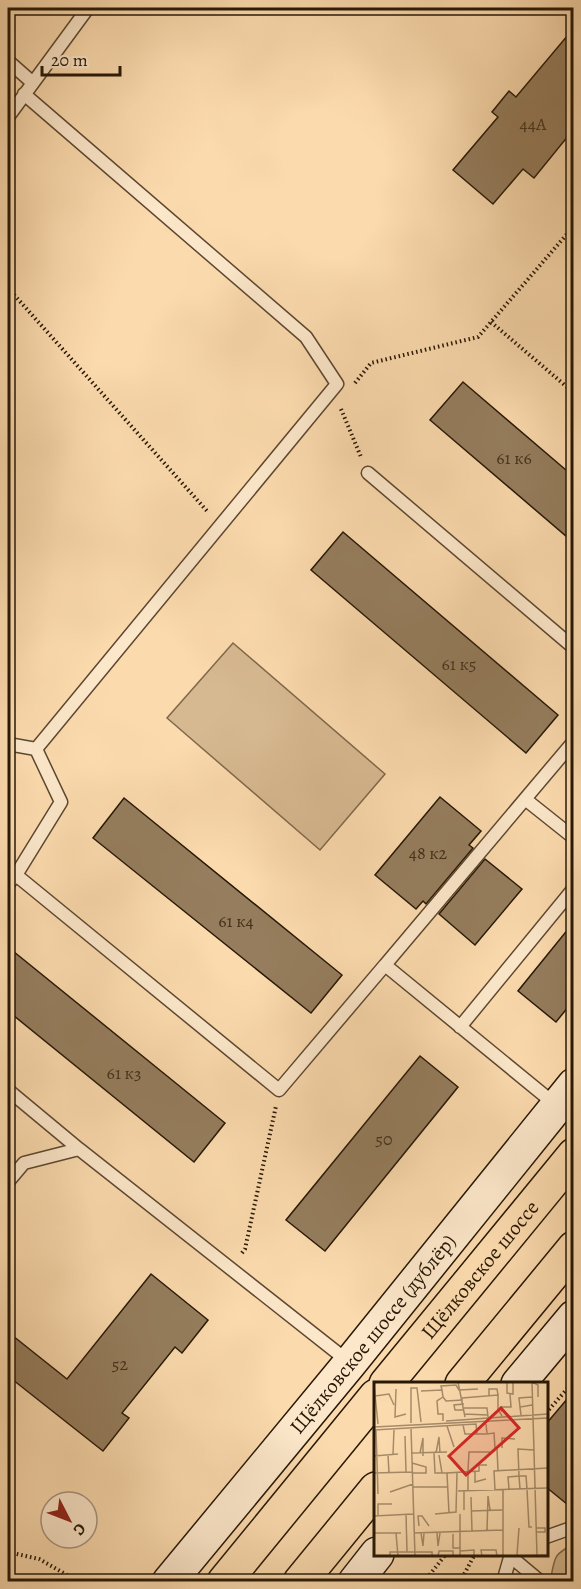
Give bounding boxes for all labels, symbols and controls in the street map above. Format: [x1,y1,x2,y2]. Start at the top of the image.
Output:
scale bar [42,39,120,77]
text: 20 m [51,48,88,72]
house number: 44А [520,112,547,136]
house number: 61 к6 [496,446,532,470]
house number: 61 к5 [441,652,477,676]
house number: 48 к2 [409,841,448,865]
house number: 61 к4 [218,909,254,933]
house number: 61 к3 [107,1061,141,1085]
house number: 50 [375,1127,393,1151]
street label: Щёлковское шоссе [415,1194,545,1345]
street label: Щёлковское шоссе (дублёр) [283,1228,462,1440]
house number: 52 [112,1352,129,1376]
inset map [374,1382,548,1556]
north arrow [39,1490,99,1550]
text: С [68,1518,91,1540]

